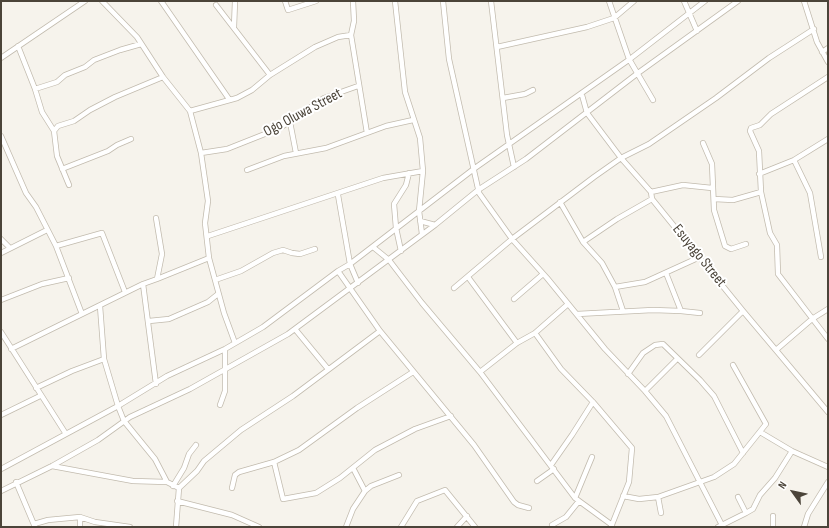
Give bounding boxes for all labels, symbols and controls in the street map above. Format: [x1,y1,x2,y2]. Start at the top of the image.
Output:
street label: Ogo Oluwa Street [261,85,345,141]
street label: Esuyago Street [668,221,730,291]
north arrow [773,472,813,512]
text: N [775,479,790,491]

